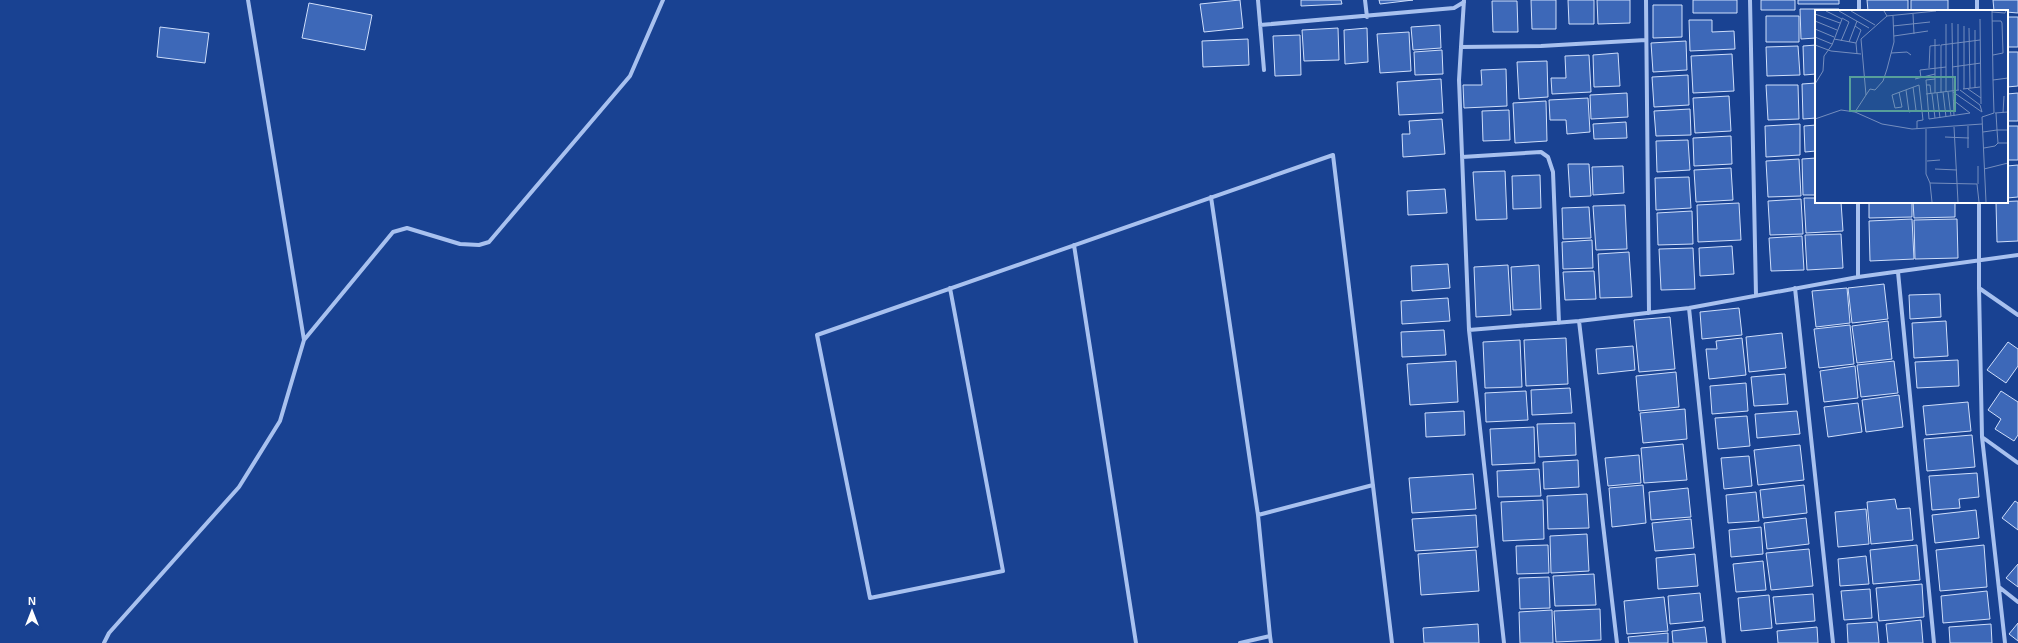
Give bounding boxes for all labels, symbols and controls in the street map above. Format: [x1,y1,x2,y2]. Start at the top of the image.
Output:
inset map [1815,10,2008,203]
north arrow [12,591,52,631]
text: N [28,595,36,607]

